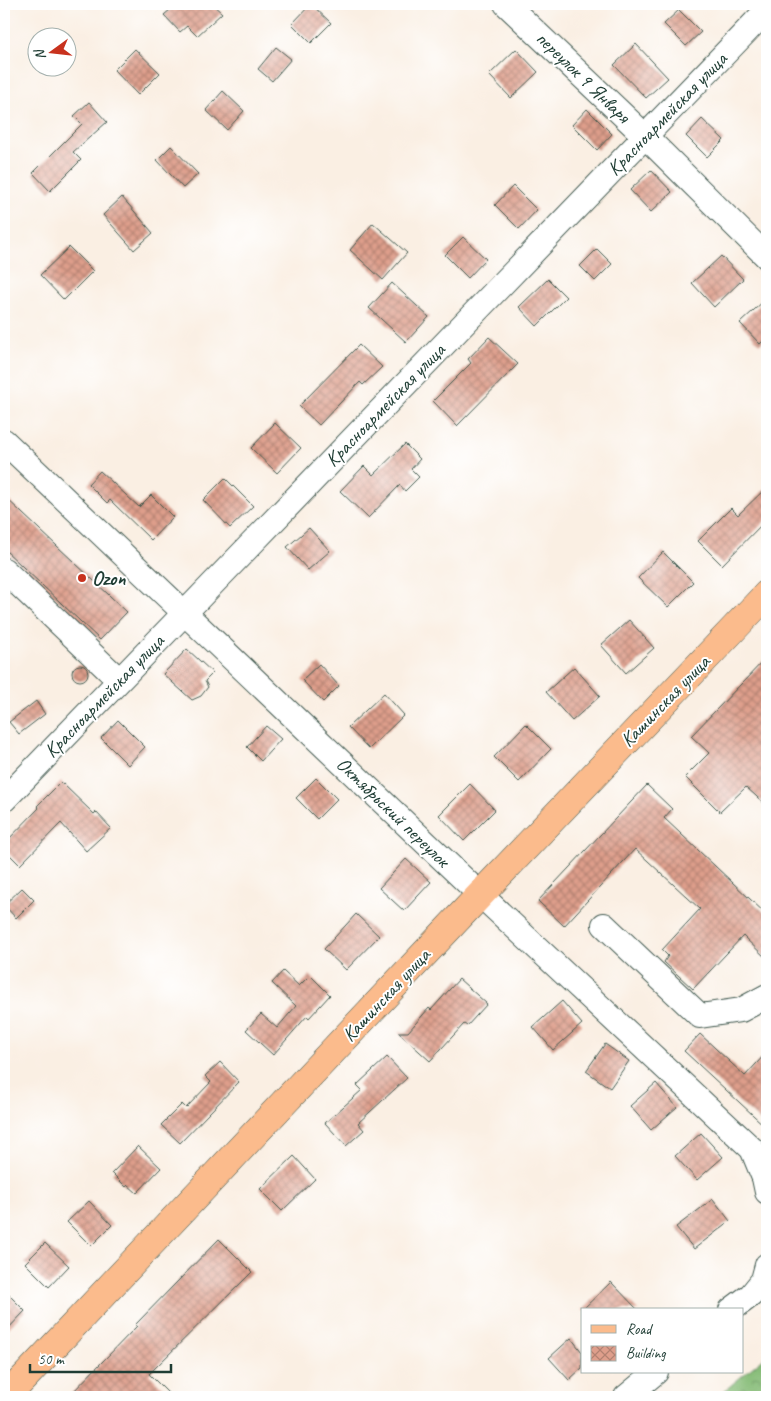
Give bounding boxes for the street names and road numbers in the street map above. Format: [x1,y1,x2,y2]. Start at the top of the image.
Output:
street label: переулок 9 Января [531,26,637,129]
street label: Красноармейская улица [602,46,734,181]
street label: Красноармейская улица [320,337,452,472]
street label: Красноармейская улица [39,628,171,763]
street label: Кашинская улица [615,649,716,752]
street label: Октябрьский переулок [331,752,456,873]
street label: Кашинская улица [337,942,436,1047]

